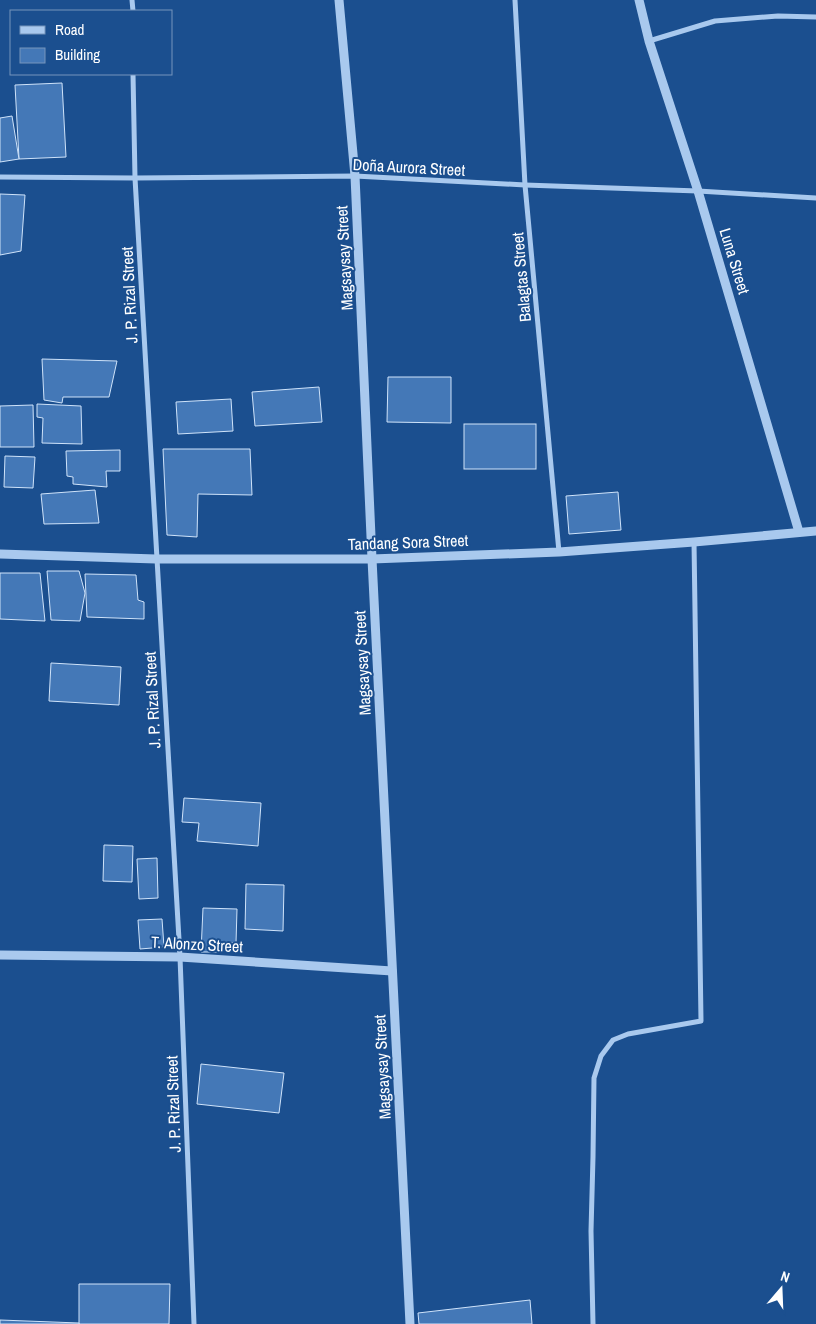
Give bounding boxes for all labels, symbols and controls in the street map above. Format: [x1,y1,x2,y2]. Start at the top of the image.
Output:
legend [10,10,172,75]
text: Road [55,19,84,40]
text: Building [55,44,100,65]
street label: Doña Aurora Street [352,153,466,181]
street label: Magsaysay Street [330,205,358,311]
street label: Luna Street [715,225,756,297]
street label: Balagtas Street [506,231,536,323]
street label: J. P. Rizal Street [115,246,143,344]
street label: Tandang Sora Street [347,529,469,555]
street label: Magsaysay Street [348,610,376,716]
street label: J. P. Rizal Street [138,651,166,749]
street label: T. Alonzo Street [151,931,244,957]
street label: Magsaysay Street [368,1014,396,1120]
street label: J. P. Rizal Street [160,1055,186,1153]
north arrow [756,1264,806,1314]
text: N [778,1267,792,1287]

